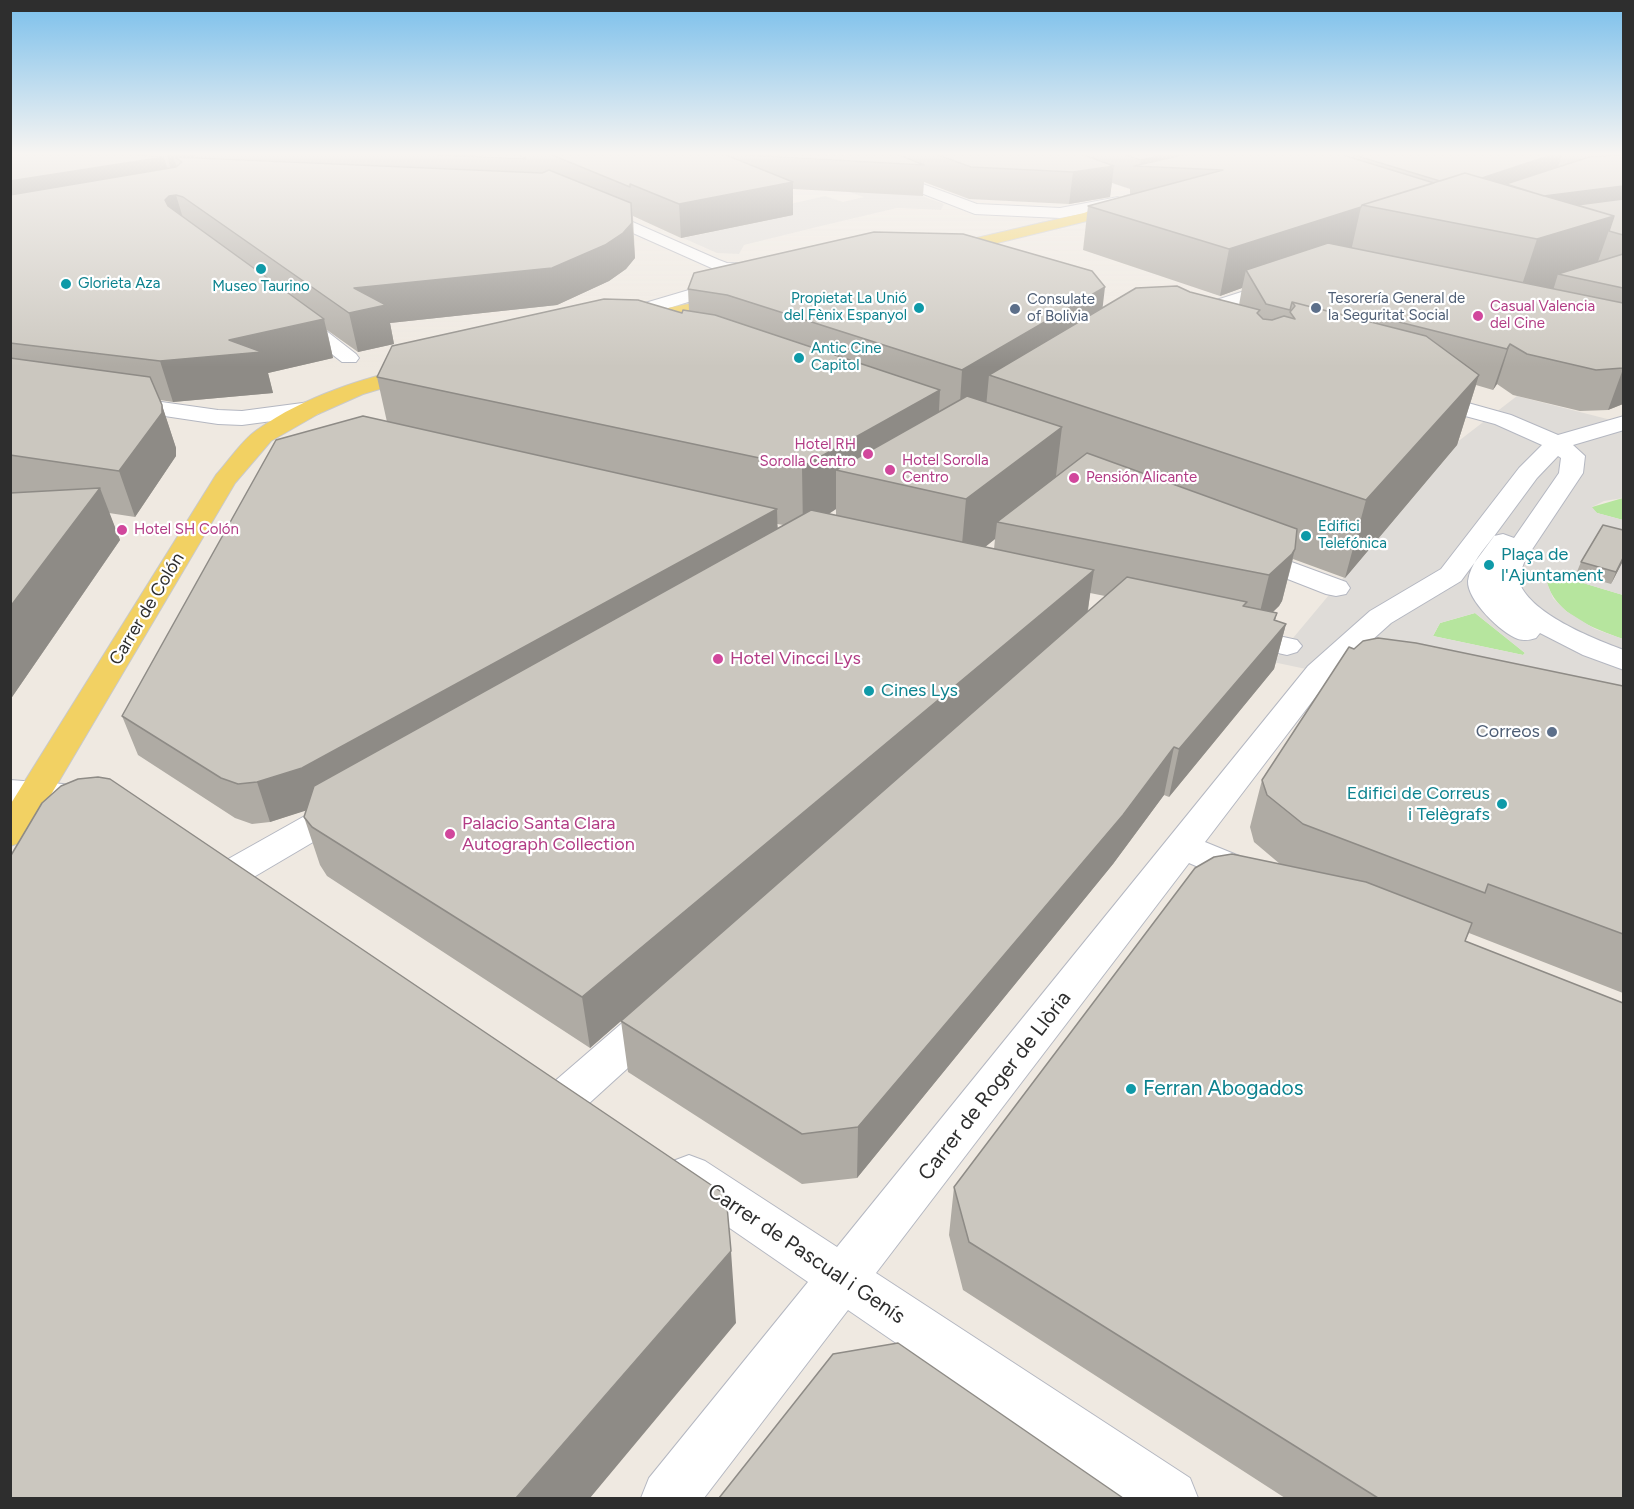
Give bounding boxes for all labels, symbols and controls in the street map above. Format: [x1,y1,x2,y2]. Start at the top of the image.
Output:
marker: Museo Taurino [254,262,268,276]
place label: Glorieta Aza [78,275,160,293]
marker: Glorieta Aza [59,277,73,291]
place label: Museo Taurino [212,278,310,296]
place label: Propietat La Unió del Fènix Espanyol [784,290,907,325]
place label: Tesorería General de la Seguritat Social [1328,290,1465,325]
place label: Consulate of Bolivia [1027,291,1095,326]
place label: Casual Valencia del Cine [1490,298,1595,333]
marker: Propietat La Unió del Fènix Espanyol [912,301,926,315]
marker: Tesorería General de la Seguritat Social [1309,301,1323,315]
marker: Consulate of Bolivia [1008,302,1022,316]
marker: Casual Valencia del Cine [1471,309,1485,323]
place label: Antic Cine Capitol [811,340,881,375]
marker: Antic Cine Capitol [792,351,806,365]
place label: Hotel RH Sorolla Centro [760,436,856,471]
marker: Hotel RH Sorolla Centro [861,447,875,461]
place label: Hotel Sorolla Centro [902,452,989,487]
marker: Hotel Sorolla Centro [883,463,897,477]
place label: Pensión Alicante [1086,469,1197,487]
marker: Pensión Alicante [1067,471,1081,485]
place label: Edifici Telefónica [1318,518,1387,553]
place label: Hotel SH Colón [134,521,239,539]
marker: Hotel SH Colón [115,523,129,537]
marker: Edifici Telefónica [1299,529,1313,543]
place label: Plaça de l'Ajuntament [1501,544,1604,586]
street label: Carrer de Colón [105,549,189,669]
marker: Plaça de l'Ajuntament [1482,558,1496,572]
place label: Hotel Vincci Lys [730,648,861,670]
marker: Hotel Vincci Lys [711,652,725,666]
place label: Cines Lys [881,680,958,702]
marker: Cines Lys [862,684,876,698]
place label: Correos [1476,721,1540,743]
marker: Correos [1545,725,1559,739]
place label: Edifici de Correus i Telègrafs [1347,783,1490,826]
marker: Edifici de Correus i Telègrafs [1495,797,1509,811]
place label: Palacio Santa Clara Autograph Collection [462,813,635,856]
marker: Palacio Santa Clara Autograph Collection [443,827,457,841]
street label: Carrer de Roger de Llòria [913,986,1077,1186]
place label: Ferran Abogados [1143,1076,1304,1102]
marker: Ferran Abogados [1124,1082,1138,1096]
street label: Carrer de Pascual i Genís [703,1179,909,1329]

